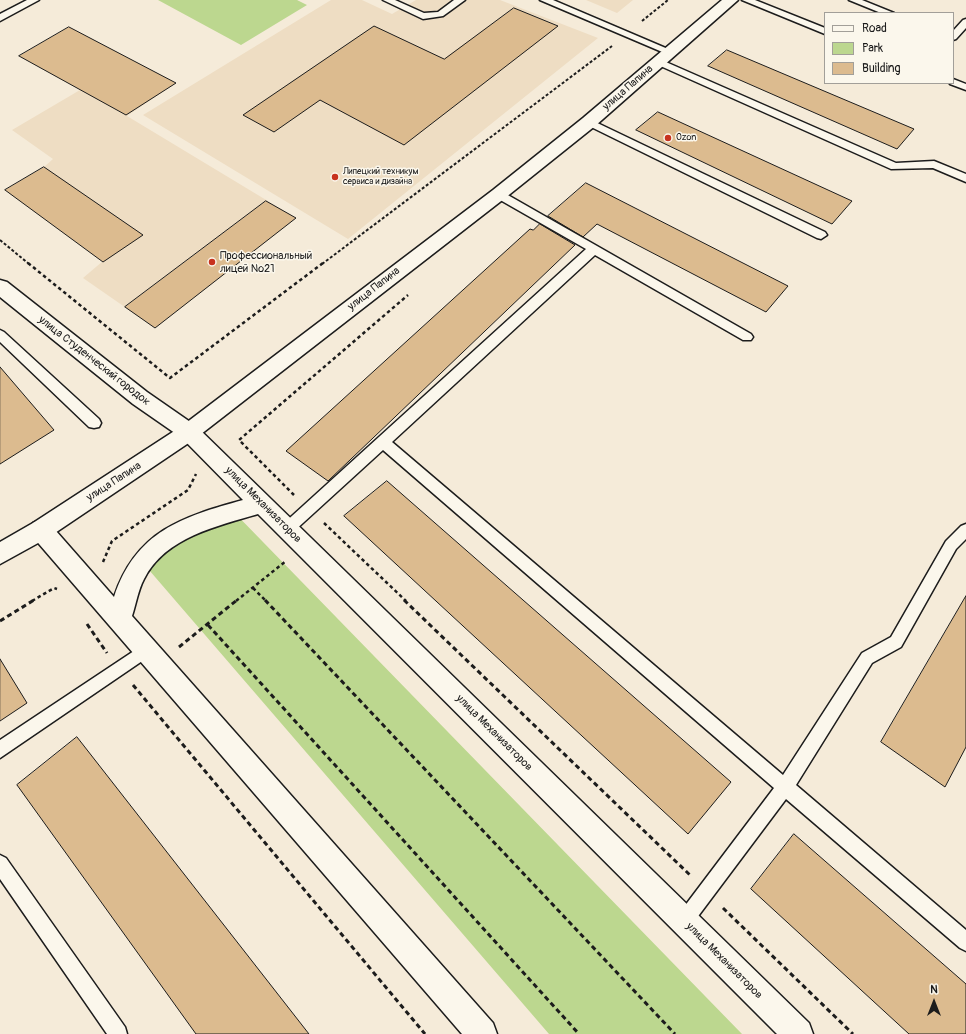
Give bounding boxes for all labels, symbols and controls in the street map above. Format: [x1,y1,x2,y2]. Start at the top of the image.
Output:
legend [824,12,954,84]
text: Road [862,21,887,36]
text: Park [862,41,883,56]
text: Building [862,61,901,76]
street label: улица Папина [600,62,656,114]
marker: Ozon [663,133,673,143]
place label: Ozon [676,133,696,143]
place label: Липецкий техникум сервиса и дизайна [343,167,418,188]
marker: Липецкий техникум сервиса и дизайна [330,172,340,182]
place label: Профессиональный лицей №21 [220,249,312,275]
marker: Профессиональный лицей №21 [207,257,217,267]
street label: улица Папина [345,265,403,313]
street label: улица Студенческий городок [36,313,152,409]
street label: улица Папина [84,459,144,505]
street label: улица Механизаторов [222,464,304,546]
street label: улица Механизаторов [453,692,535,774]
street label: улица Механизаторов [683,920,765,1002]
north arrow [914,982,954,1022]
text: N [930,983,938,996]

